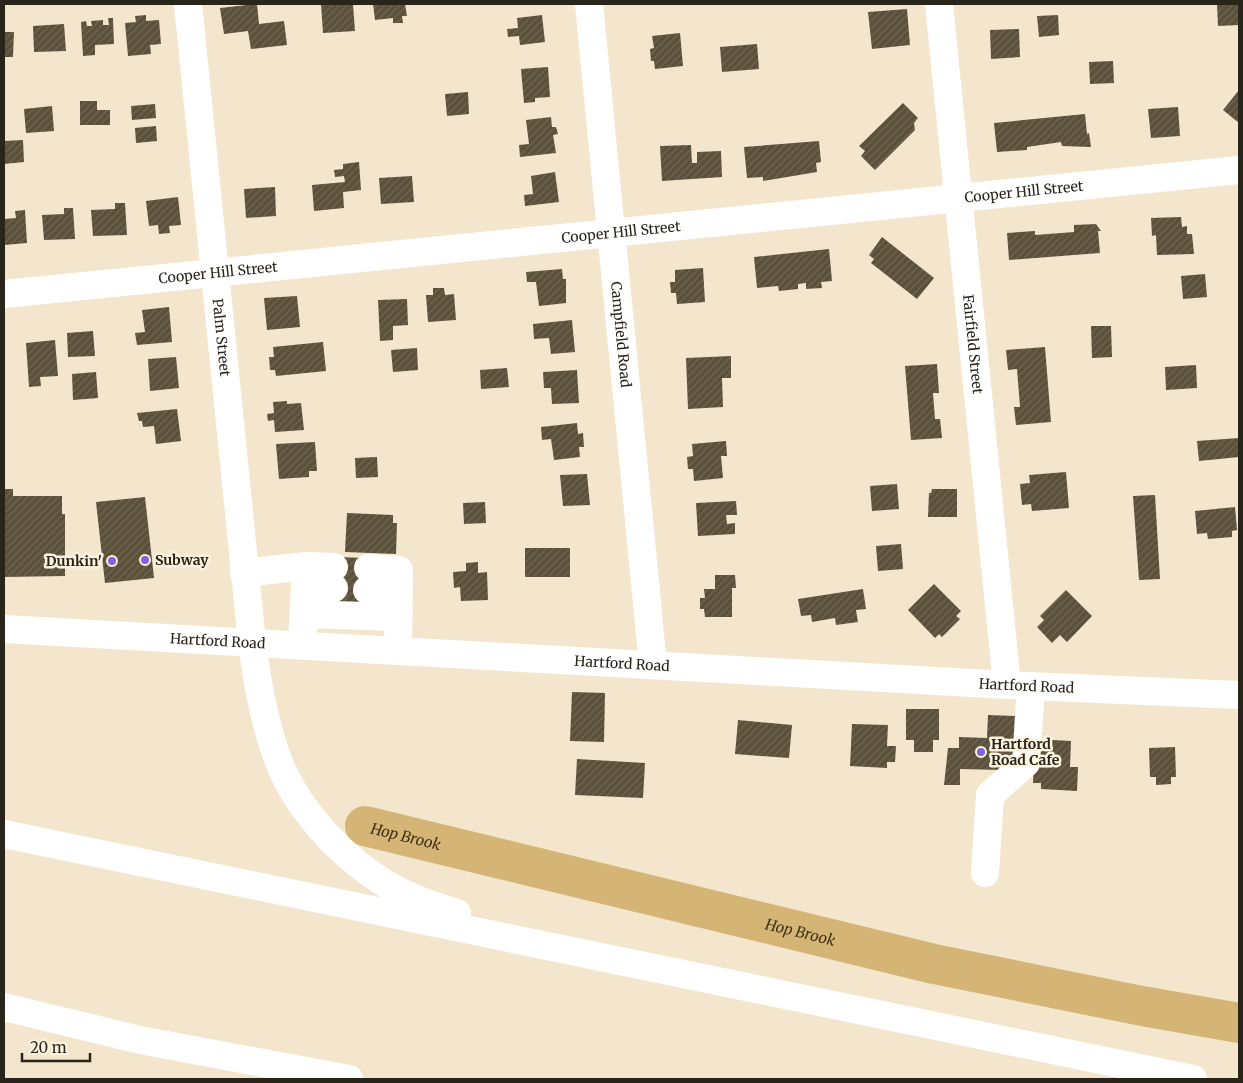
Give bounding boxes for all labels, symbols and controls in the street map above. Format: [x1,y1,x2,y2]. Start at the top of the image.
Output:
street label: Cooper Hill Street [964,177,1085,207]
street label: Cooper Hill Street [561,217,682,247]
street label: Cooper Hill Street [158,258,279,287]
street label: Campfield Road [607,281,635,389]
street label: Fairfield Street [959,294,987,395]
street label: Palm Street [209,298,234,378]
place label: Subway [155,551,209,569]
place label: Dunkin' [46,552,102,570]
marker: Subway [139,554,151,566]
marker: Dunkin' [106,555,118,567]
street label: Hartford Road [169,629,266,653]
street label: Hartford Road [574,652,671,675]
street label: Hartford Road [978,674,1075,697]
place label: Hartford Road Cafe [991,735,1060,769]
marker: Hartford Road Cafe [975,746,987,758]
water label: Hop Brook [368,818,444,854]
water label: Hop Brook [762,914,838,949]
scale bar [22,1030,90,1062]
text: 20 m [30,1038,67,1057]

